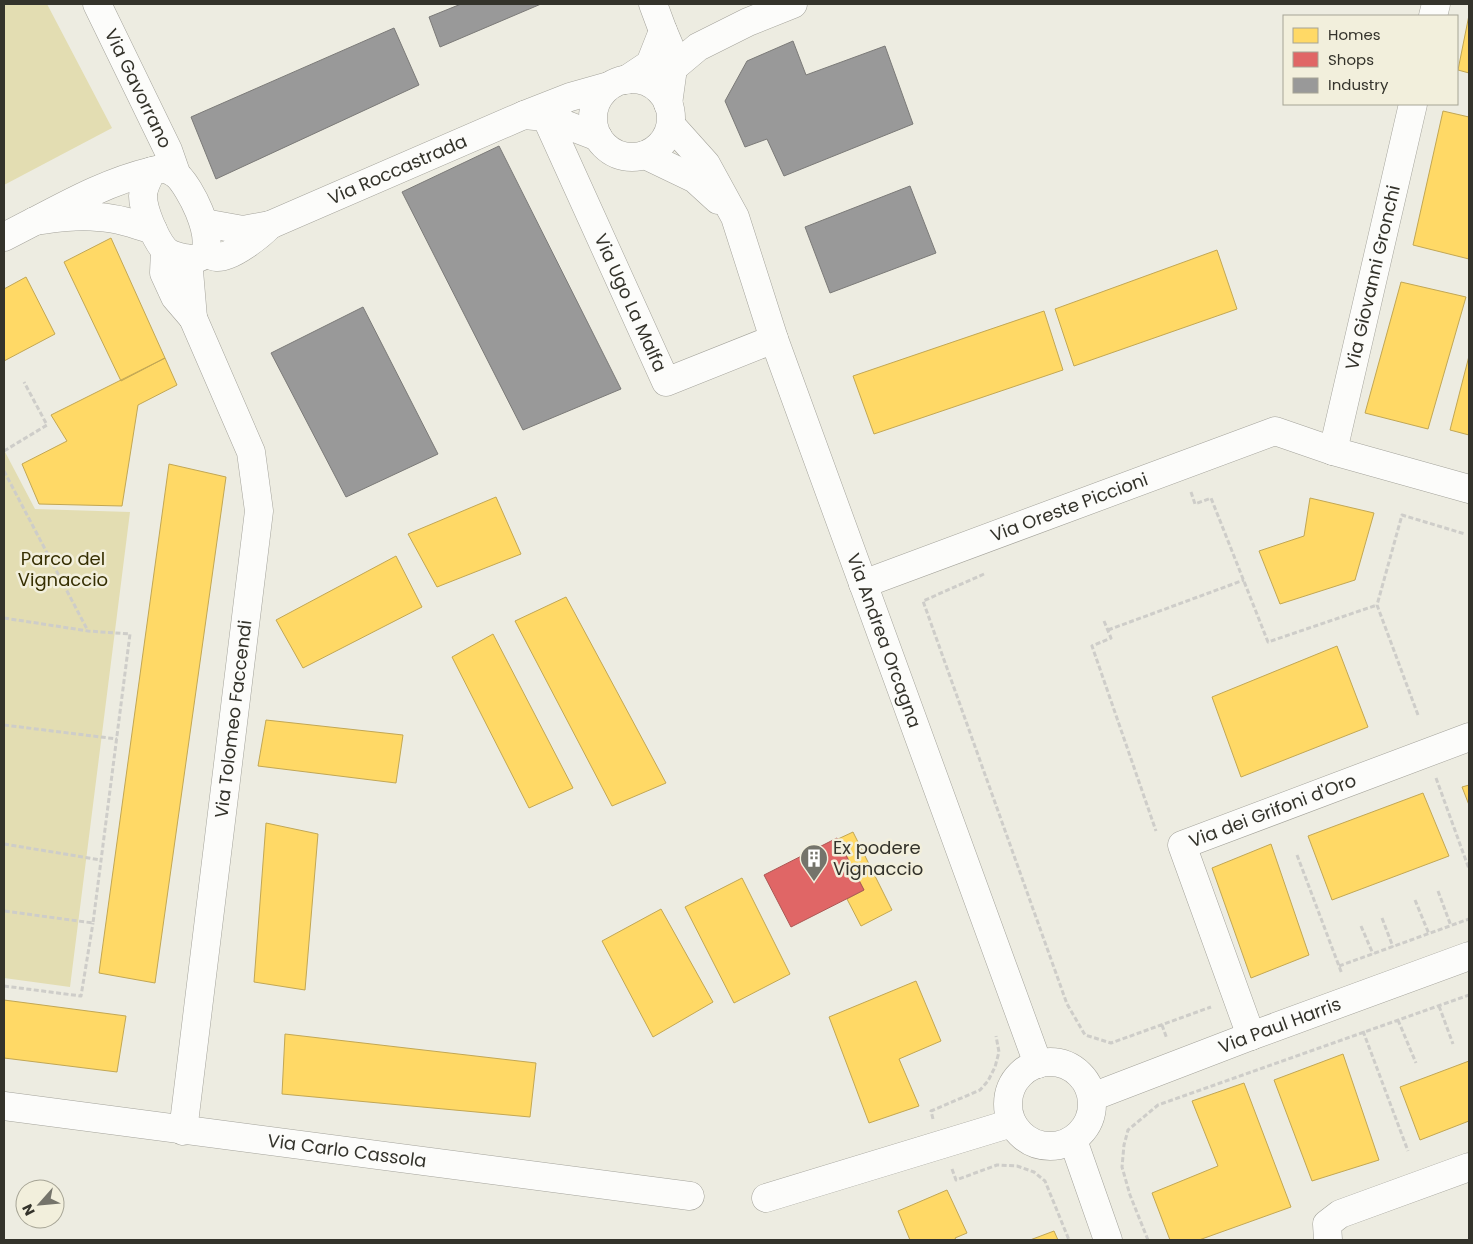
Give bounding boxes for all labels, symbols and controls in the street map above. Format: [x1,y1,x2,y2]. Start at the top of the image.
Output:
legend [1283,15,1458,105]
street label: Via Gavorrano [99,24,178,152]
text: Homes [1328,24,1381,45]
text: Shops [1328,49,1374,70]
text: Industry [1328,74,1389,95]
street label: Via Roccastrada [324,128,471,210]
street label: Via Giovanni Gronchi [1339,183,1406,372]
street label: Via Ugo La Malfa [588,229,673,376]
street label: Via Oreste Piccioni [987,466,1151,548]
park label: Parco del Vignaccio [18,546,108,592]
street label: Via Andrea Orcagna [841,550,928,731]
street label: Via Tolomeo Faccendi [208,619,258,819]
street label: Via dei Grifoni d'Oro [1185,768,1360,853]
place label: Ex podere Vignaccio [833,835,923,881]
building icon: Ex podere Vignaccio [799,843,829,882]
street label: Via Paul Harris [1215,991,1344,1059]
street label: Via Carlo Cassola [266,1128,428,1173]
north arrow [15,1179,65,1229]
text: N [17,1201,40,1219]

